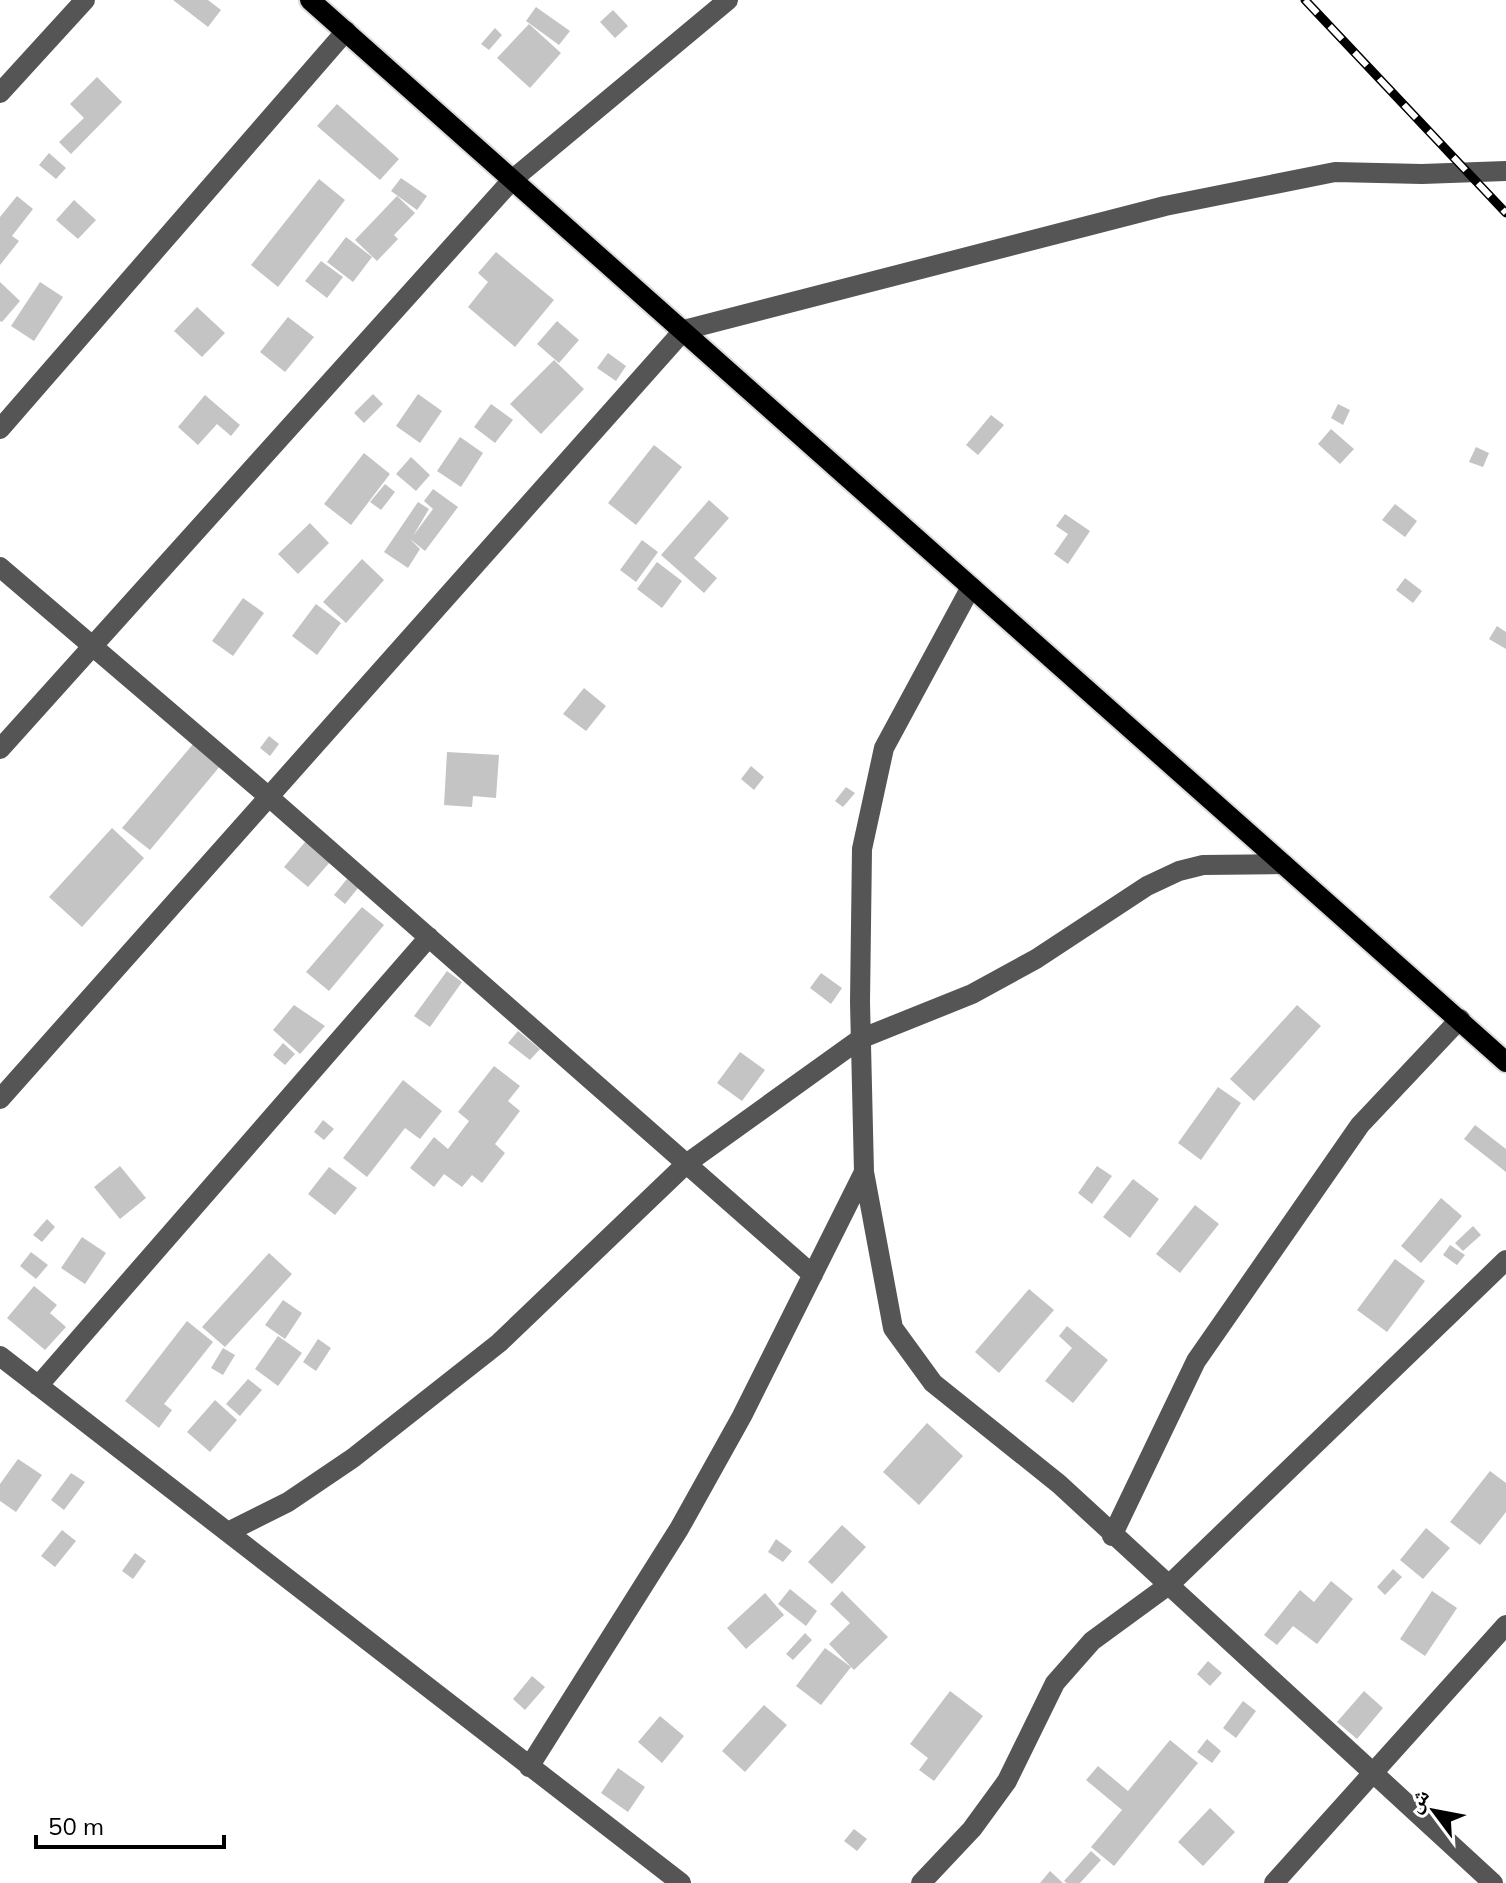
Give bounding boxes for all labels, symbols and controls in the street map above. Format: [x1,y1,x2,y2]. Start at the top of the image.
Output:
north arrow [1394,1771,1474,1851]
text: ش [1399,1783,1435,1818]
scale bar [36,1799,224,1849]
text: 50 m [48,1811,104,1841]

